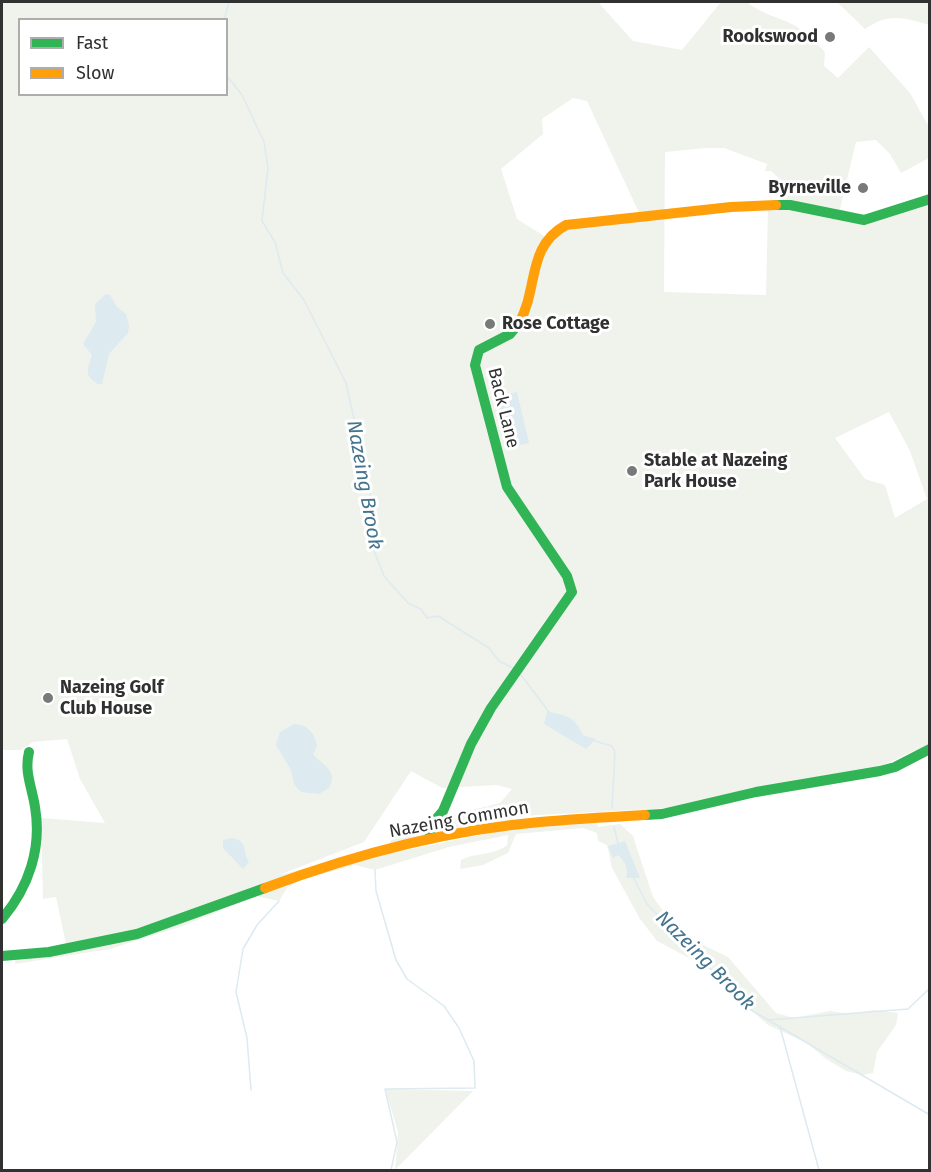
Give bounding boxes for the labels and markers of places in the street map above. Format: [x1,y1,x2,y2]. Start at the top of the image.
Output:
place label: Rookswood [722,26,818,48]
marker: Rookswood [823,30,837,44]
place label: Byrneville [768,177,851,199]
marker: Byrneville [856,181,870,195]
place label: Rose Cottage [502,313,610,335]
marker: Rose Cottage [483,317,497,331]
place label: Stable at Nazeing Park House [644,450,787,492]
marker: Stable at Nazeing Park House [625,464,639,478]
place label: Nazeing Golf Club House [60,677,163,720]
marker: Nazeing Golf Club House [41,691,55,705]

